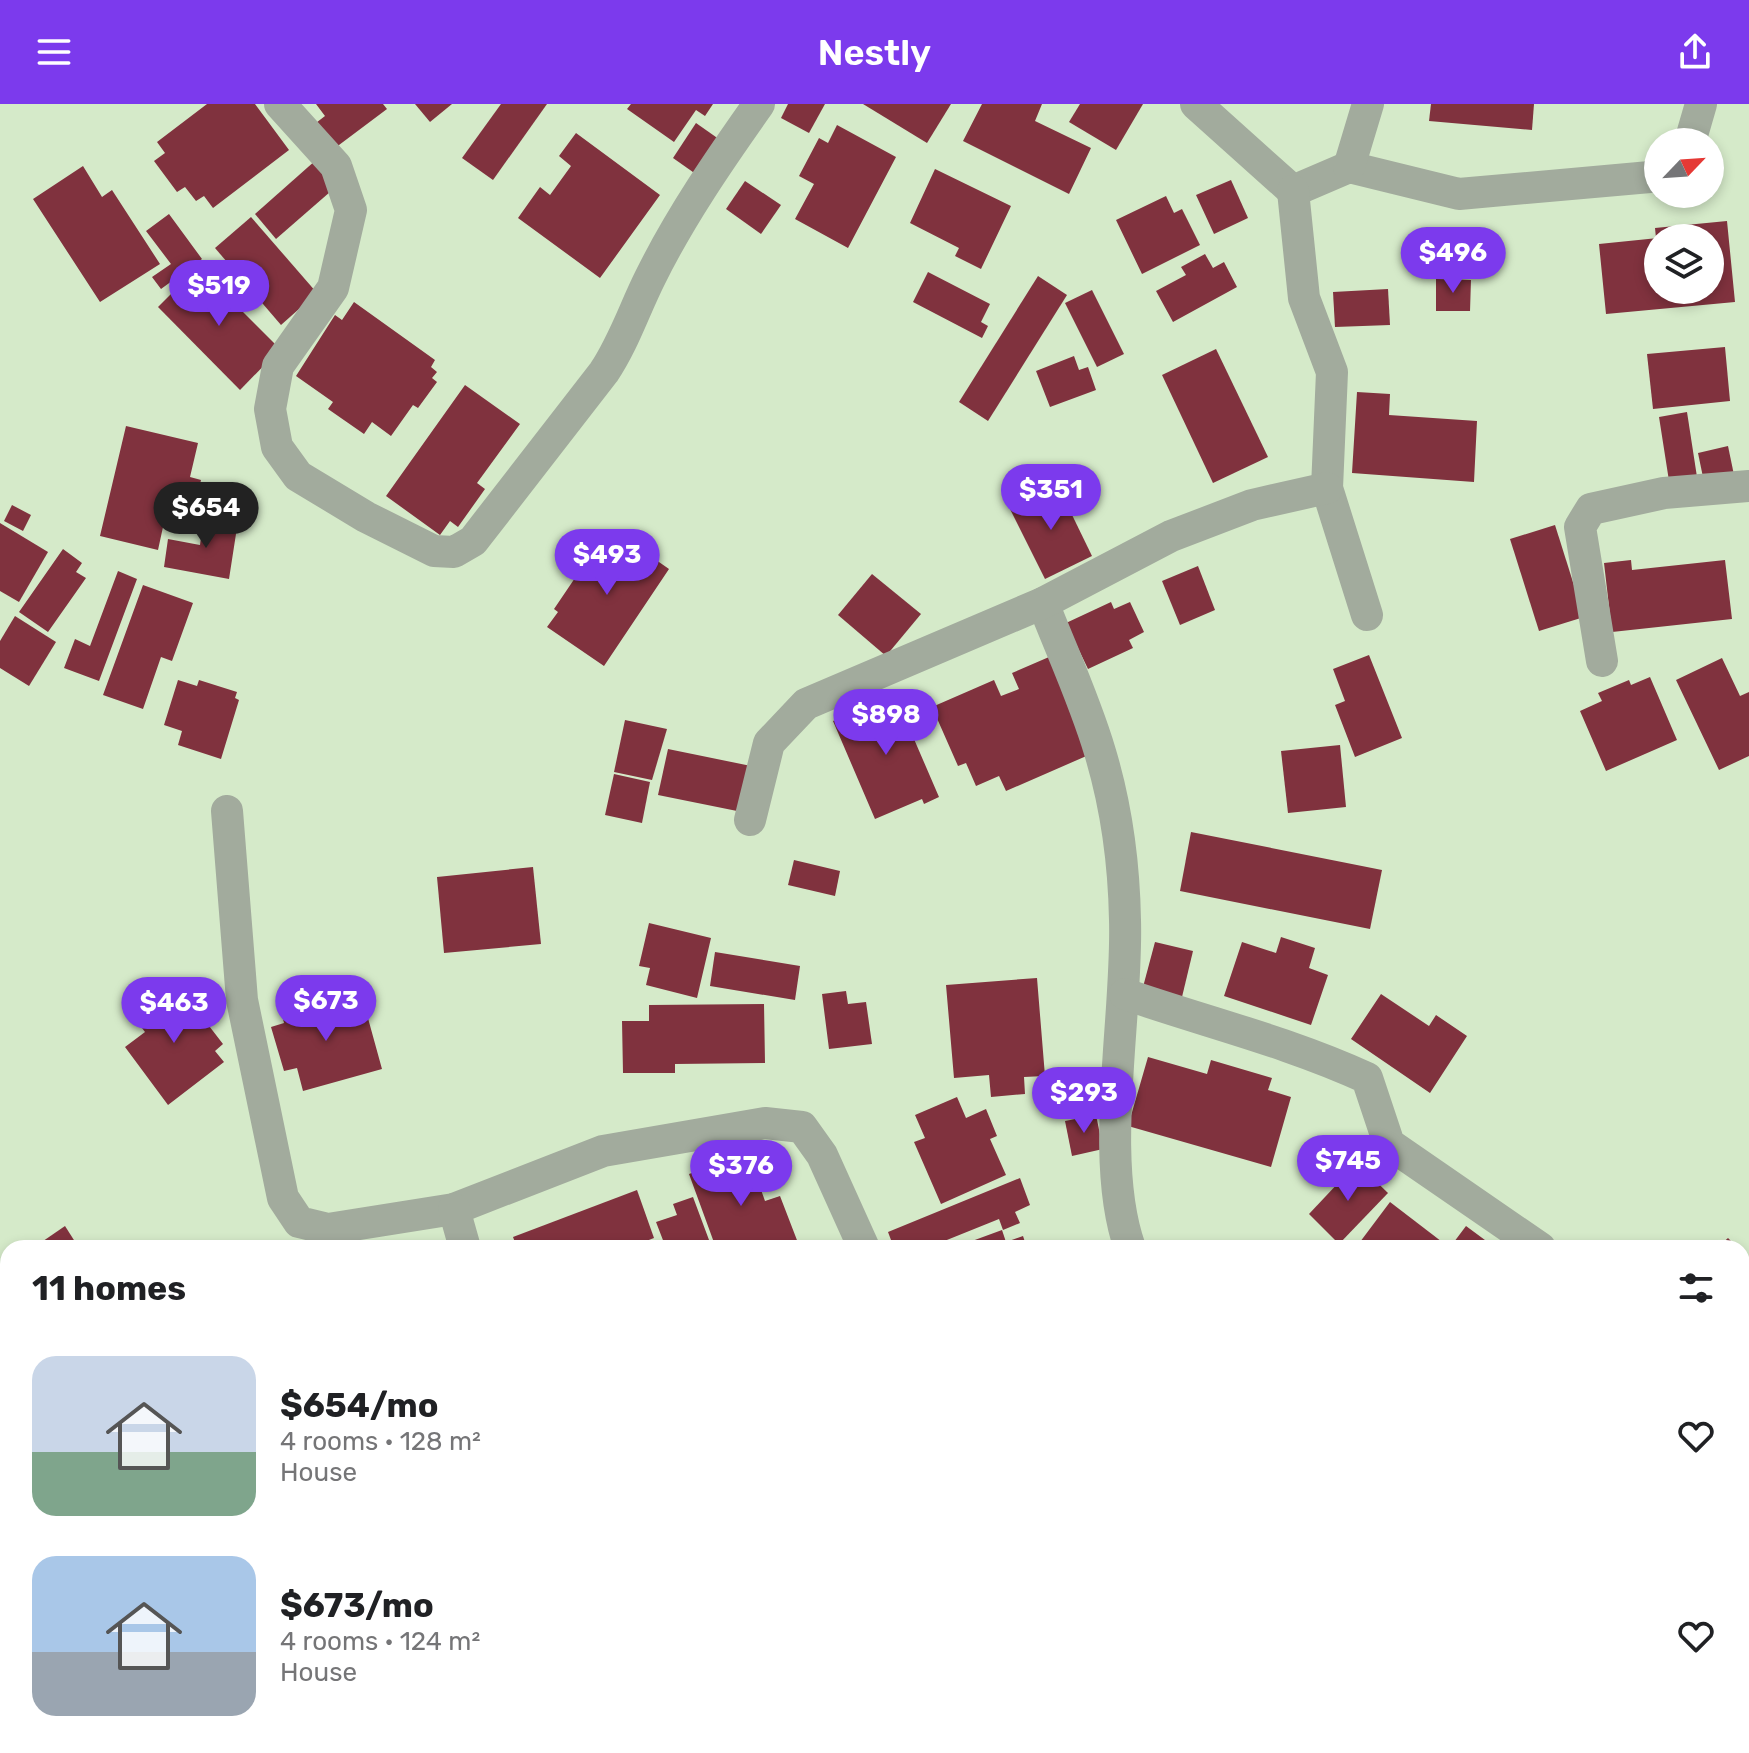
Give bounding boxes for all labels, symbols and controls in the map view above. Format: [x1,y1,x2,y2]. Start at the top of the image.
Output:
icon: menu [32,30,76,74]
icon: share [1673,30,1717,74]
text: Nestly [818,31,931,74]
north arrow [1644,128,1724,208]
map controls [1644,128,1724,304]
button: layers [1644,224,1724,304]
pin: $496 [1406,227,1500,295]
text: $496 [1419,237,1487,268]
pin: $519 [172,260,266,328]
text: $519 [187,270,251,301]
pin: $351 [1004,464,1098,532]
text: $351 [1019,474,1083,505]
pin: $654 [159,482,253,550]
text: $654 [172,492,240,523]
pin: $493 [560,529,654,597]
text: $493 [573,539,641,570]
pin: $898 [839,689,933,757]
text: $898 [851,699,921,730]
pin: $673 [279,975,373,1043]
pin: $463 [127,977,221,1045]
text: $673 [293,985,359,1016]
text: $463 [139,987,209,1018]
pin: $293 [1037,1067,1131,1135]
text: $293 [1050,1077,1118,1108]
pin: $745 [1301,1135,1395,1203]
pin: $376 [694,1140,788,1208]
text: $745 [1315,1145,1381,1176]
text: $376 [708,1150,774,1181]
icon: filters [1674,1266,1718,1310]
text: 11 homes [32,1268,186,1309]
text: $654/mo [280,1385,438,1426]
icon: home [96,1388,192,1484]
icon: heart [1674,1414,1718,1458]
text: 4 rooms · 128 m² [280,1426,481,1457]
text: House [280,1457,357,1488]
text: $673/mo [280,1585,434,1626]
icon: home [96,1588,192,1684]
icon: heart [1674,1614,1718,1658]
text: 4 rooms · 124 m² [280,1626,480,1657]
text: House [280,1657,357,1688]

